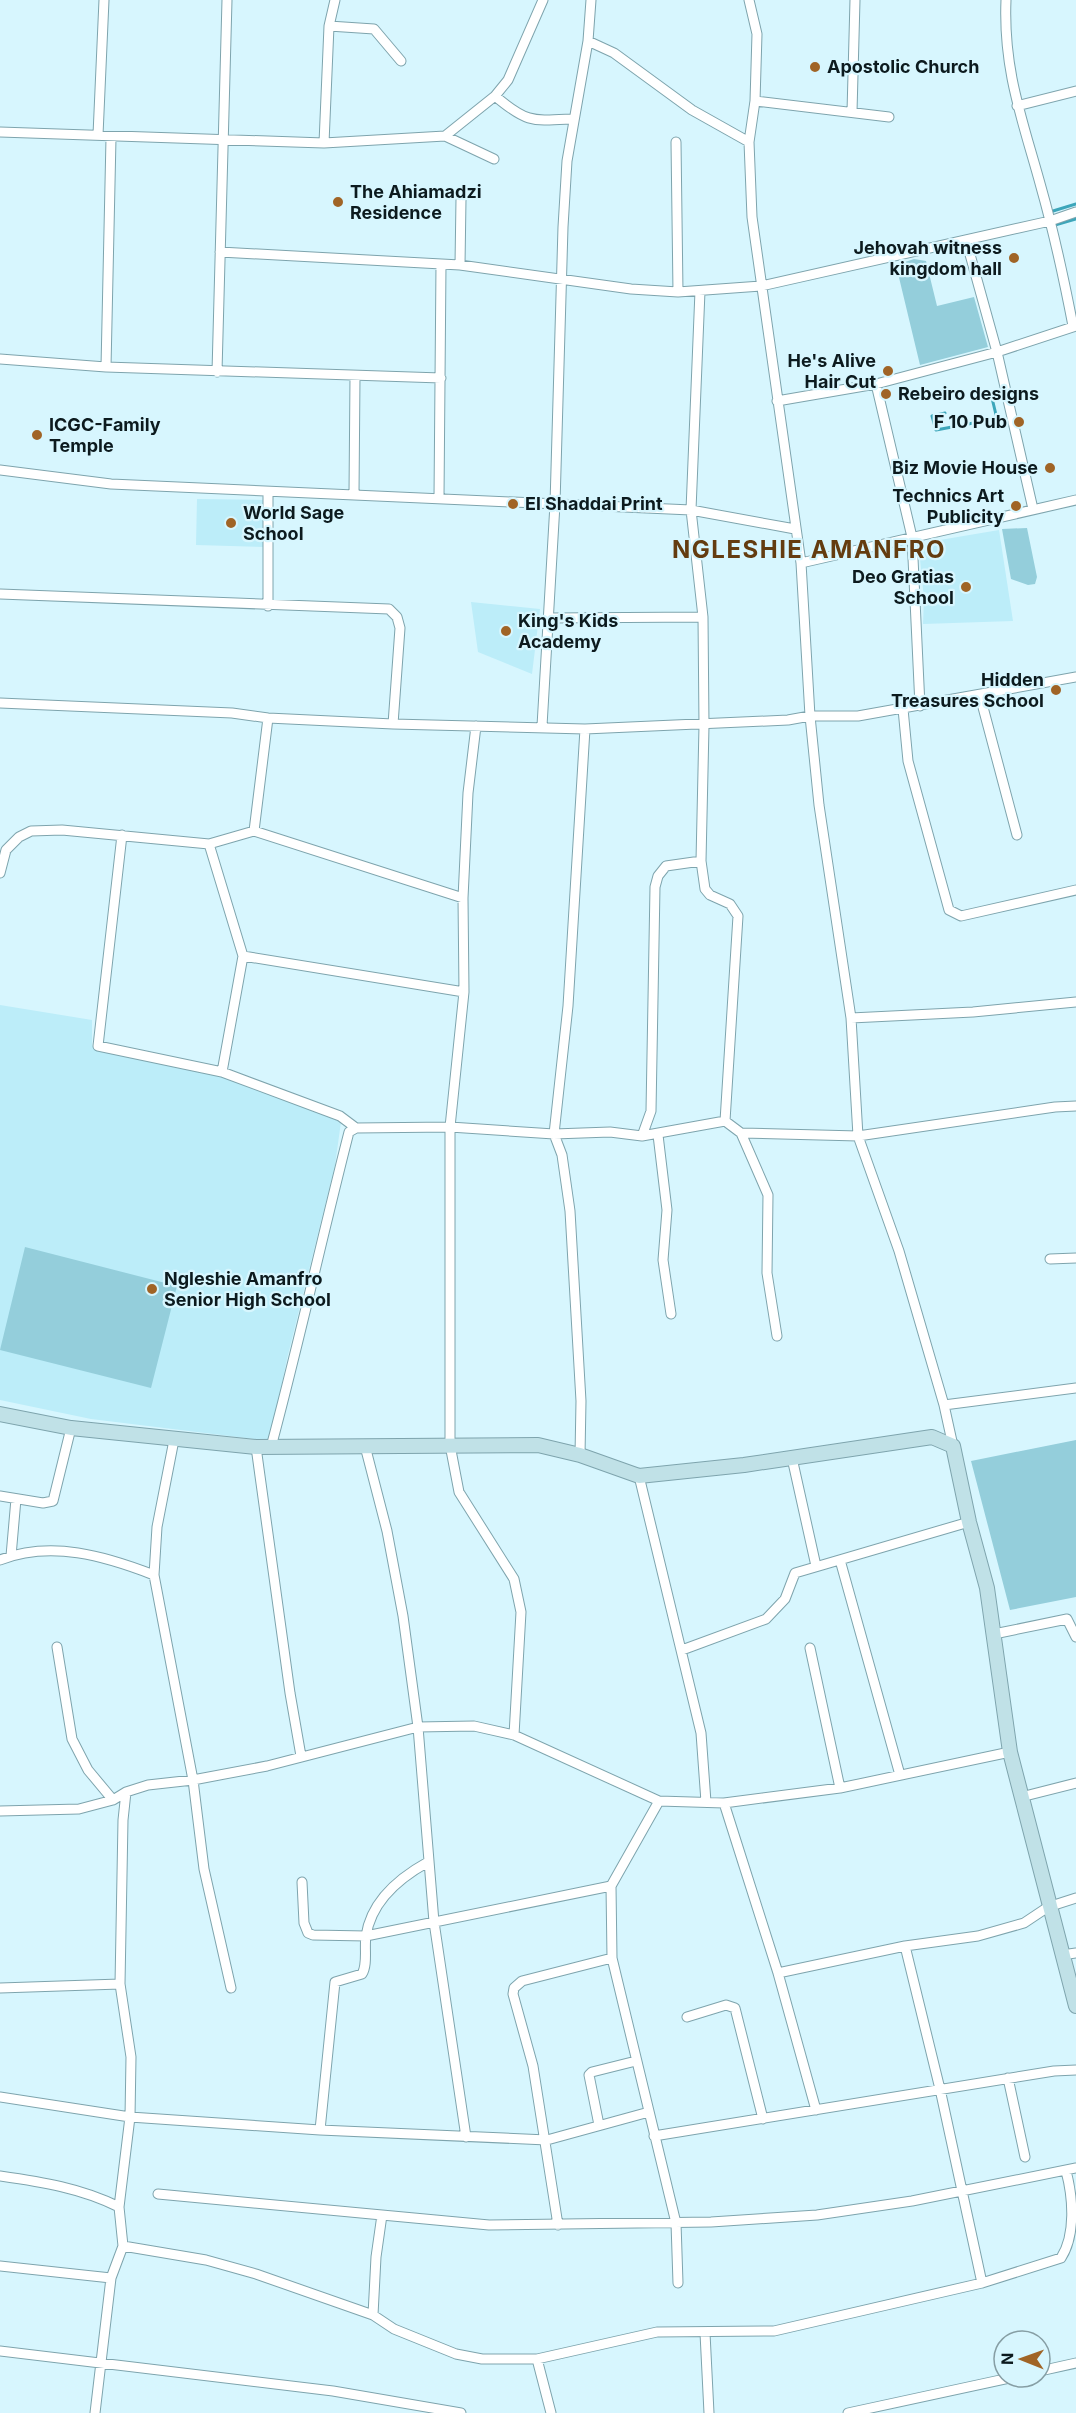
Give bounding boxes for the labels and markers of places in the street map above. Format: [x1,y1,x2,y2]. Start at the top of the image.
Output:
place label: Apostolic Church [827,56,979,77]
marker: Apostolic Church [808,60,822,74]
place label: The Ahiamadzi Residence [350,181,482,223]
marker: The Ahiamadzi Residence [331,195,345,209]
place label: Jehovah witness kingdom hall [853,237,1002,279]
marker: Jehovah witness kingdom hall [1007,251,1021,265]
place label: He's Alive Hair Cut [788,350,876,392]
marker: He's Alive Hair Cut [881,364,895,378]
place label: Rebeiro designs [898,383,1039,404]
marker: Rebeiro designs [879,387,893,401]
place label: F 10 Pub [934,411,1007,432]
place label: ICGC-Family Temple [49,414,161,456]
marker: F 10 Pub [1012,415,1026,429]
marker: ICGC-Family Temple [30,428,44,442]
place label: Biz Movie House [892,457,1038,478]
marker: Biz Movie House [1043,461,1057,475]
place label: Technics Art Publicity [892,485,1004,527]
place label: El Shaddai Print [525,493,663,514]
marker: El Shaddai Print [506,497,520,511]
marker: Technics Art Publicity [1009,499,1023,513]
place label: World Sage School [243,502,345,544]
marker: World Sage School [224,516,238,530]
place label: Deo Gratias School [852,566,954,608]
marker: Deo Gratias School [959,580,973,594]
place label: King's Kids Academy [518,610,618,652]
marker: King's Kids Academy [499,624,513,638]
place label: Hidden Treasures School [891,669,1044,711]
marker: Hidden Treasures School [1049,683,1063,697]
place label: Ngleshie Amanfro Senior High School [164,1268,331,1310]
marker: Ngleshie Amanfro Senior High School [145,1282,159,1296]

